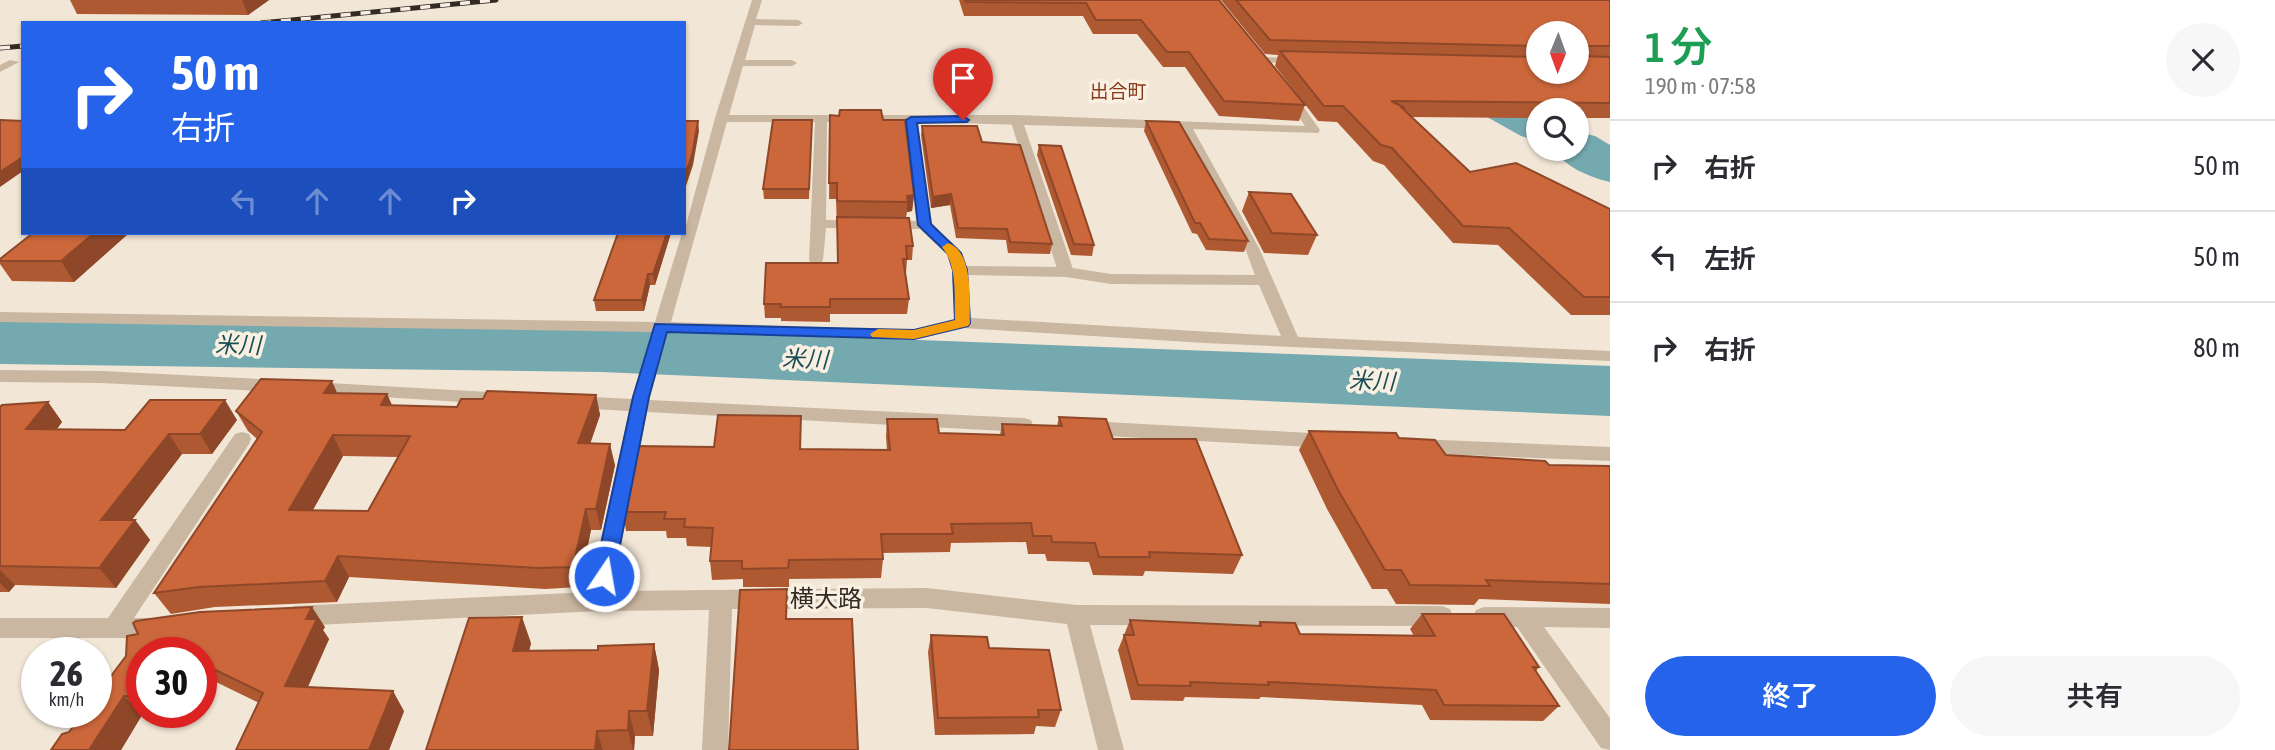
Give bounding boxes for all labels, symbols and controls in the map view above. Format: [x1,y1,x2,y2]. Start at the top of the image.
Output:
north arrow [1526,21,1589,84]
map controls [1526,21,1589,161]
text: 1 分 [1645,23,1713,71]
button: close [2166,23,2240,97]
text: 50 m [171,44,259,100]
pin [933,48,993,120]
icon: right [56,49,147,140]
icon: arrive [944,59,982,97]
text: 190 m · 07:58 [1645,73,1756,99]
district label: 出合町 [1089,80,1147,102]
button: search [1526,98,1589,161]
text: 右折 [171,109,235,146]
icon: right [1645,147,1683,185]
text: 50 m [2193,151,2240,181]
text: 右折 [1704,153,1756,183]
icon: left [225,182,263,220]
icon: ahead [298,182,336,220]
icon: ahead [371,182,409,220]
icon: right [444,182,482,220]
icon: left [1645,238,1683,276]
text: 50 m [2193,242,2240,272]
text: 左折 [1704,244,1756,274]
icon: right [1645,329,1683,367]
water label: 米川 [215,332,264,358]
text: 80 m [2193,333,2240,363]
text: 右折 [1704,335,1756,365]
water label: 米川 [782,345,831,373]
water label: 米川 [1349,367,1398,395]
position arrow [567,539,641,613]
street label: 横大路 [790,585,862,612]
speed limit sign: 30 [126,637,217,728]
text: 26 [50,653,83,693]
button: 終了 [1645,656,1936,736]
button: 共有 [1950,656,2240,736]
text: km/h [49,689,84,710]

